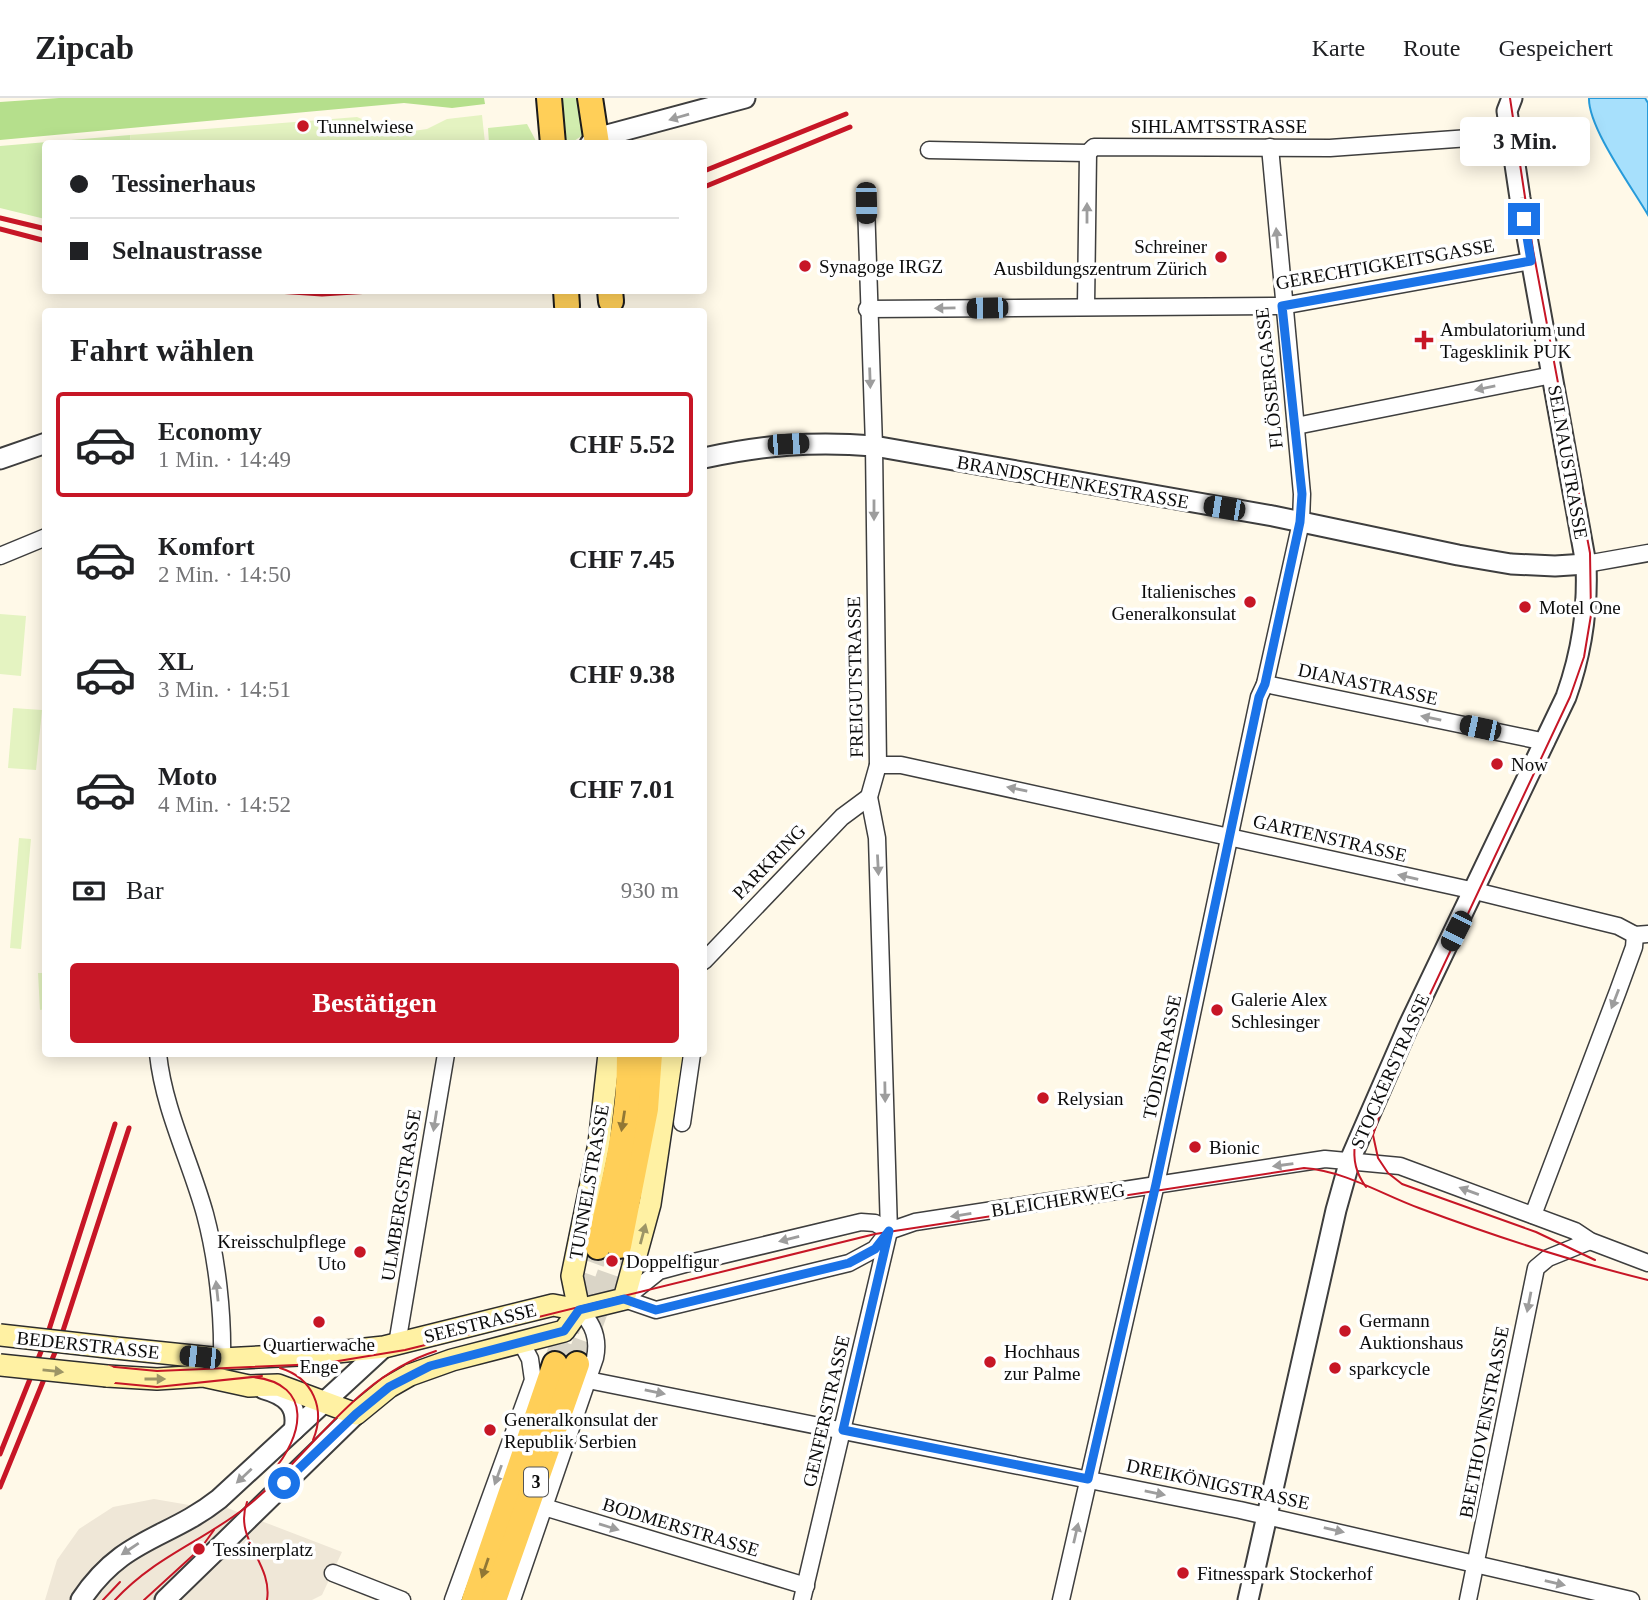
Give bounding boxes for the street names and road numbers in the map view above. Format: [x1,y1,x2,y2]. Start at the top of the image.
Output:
street label: SIHLAMTSSTRASSE [1131,116,1307,137]
street label: GERECHTIGKEITSGASSE [1274,234,1496,294]
street label: FLÖSSERGASSE [1251,307,1287,449]
street label: SELNAUSTRASSE [1544,383,1592,541]
street label: BRANDSCHENKESTRASSE [955,451,1191,513]
street label: FREIGUTSTRASSE [843,596,867,758]
street label: DIANASTRASSE [1296,659,1440,709]
street label: GARTENSTRASSE [1251,810,1409,866]
street label: PARKRING [728,820,810,904]
street label: STOCKERSTRASSE [1346,990,1434,1152]
street label: TÖDISTRASSE [1139,993,1185,1121]
street label: TUNNELSTRASSE [565,1103,613,1261]
street label: ULMBERGSTRASSE [377,1107,425,1283]
street label: BLEICHERWEG [990,1179,1127,1221]
street label: SEESTRASSE [422,1299,538,1347]
street label: BEETHOVENSTRASSE [1455,1324,1513,1520]
street label: BEDERSTRASSE [15,1327,161,1363]
street label: GENFERSTRASSE [798,1333,854,1489]
street label: DREIKÖNIGSTRASSE [1124,1454,1312,1514]
road number: 3 [524,1468,548,1497]
street label: BODMERSTRASSE [600,1493,762,1561]

